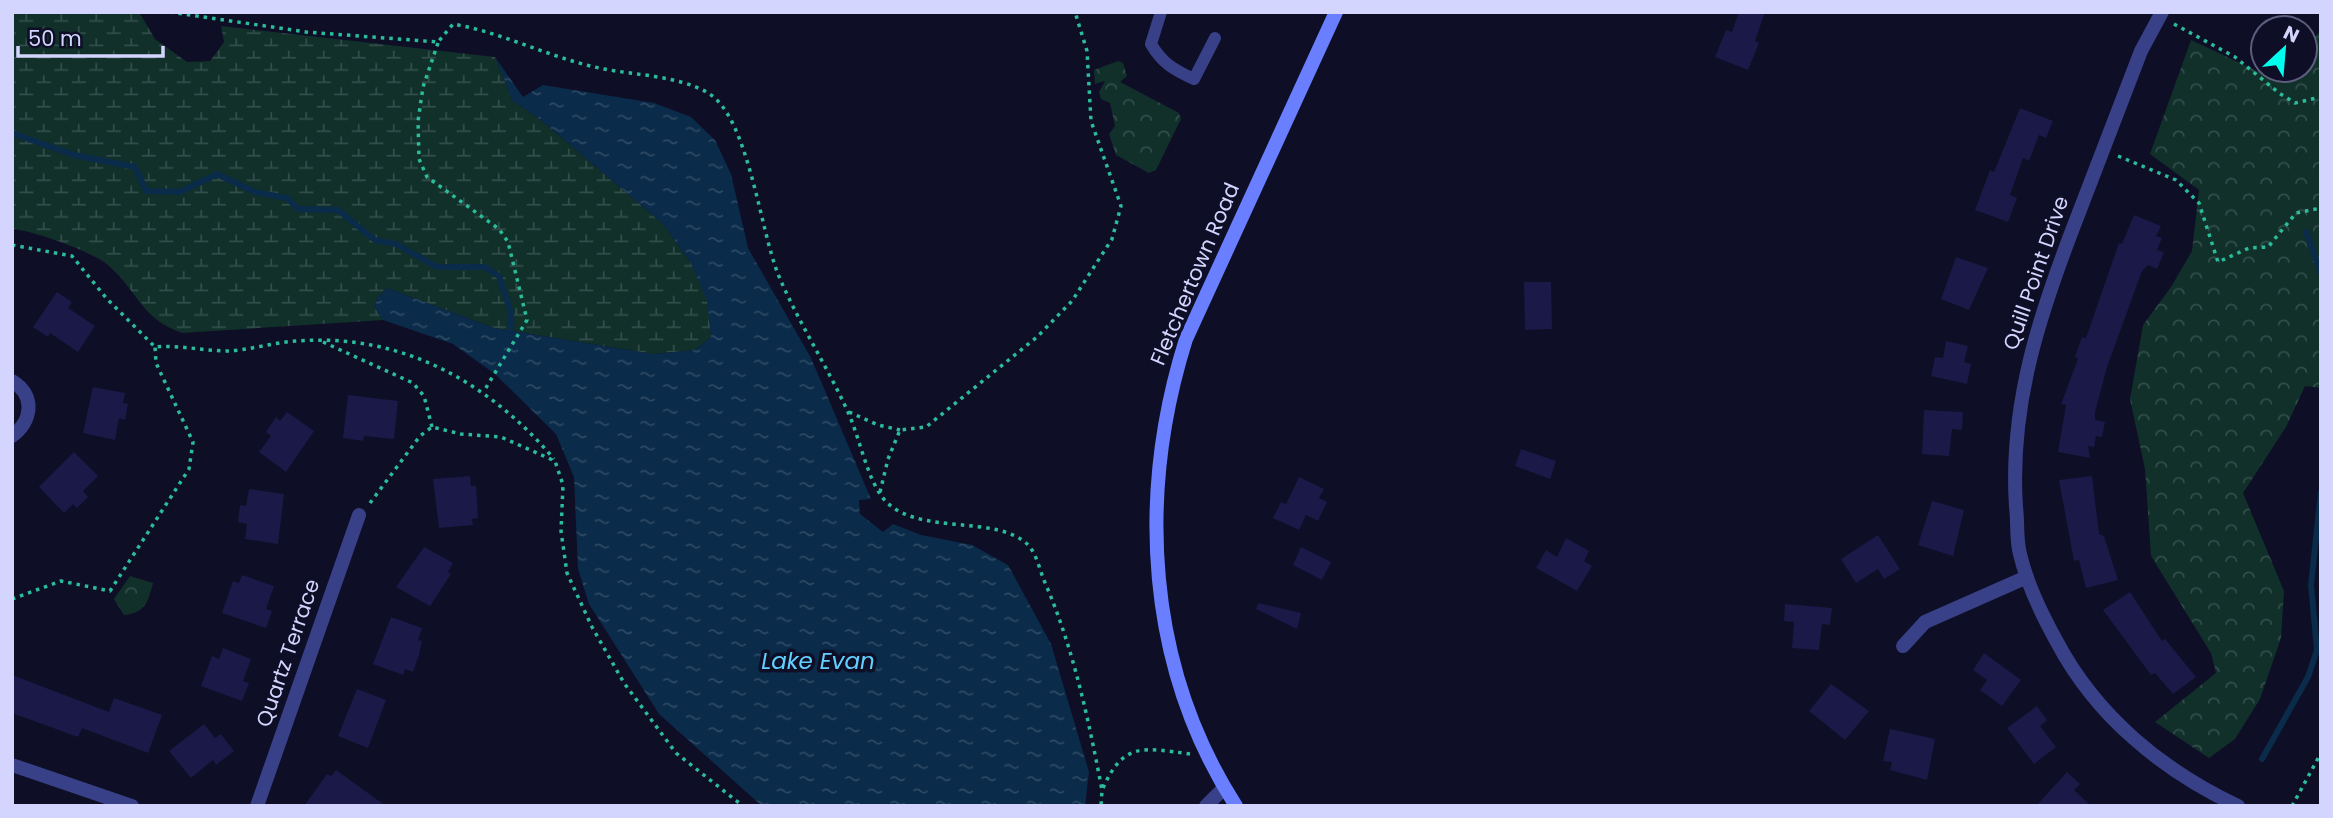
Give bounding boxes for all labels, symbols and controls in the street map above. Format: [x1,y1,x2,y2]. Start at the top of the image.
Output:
scale bar [18,14,163,58]
north arrow [2249,14,2319,84]
text: N [2279,19,2304,49]
text: 50 m [28,24,82,53]
street label: Fletchertown Road [1143,178,1246,369]
street label: Quill Point Drive [1996,192,2075,354]
street label: Quartz Terrace [249,575,326,731]
water label: Lake Evan [761,645,875,677]

